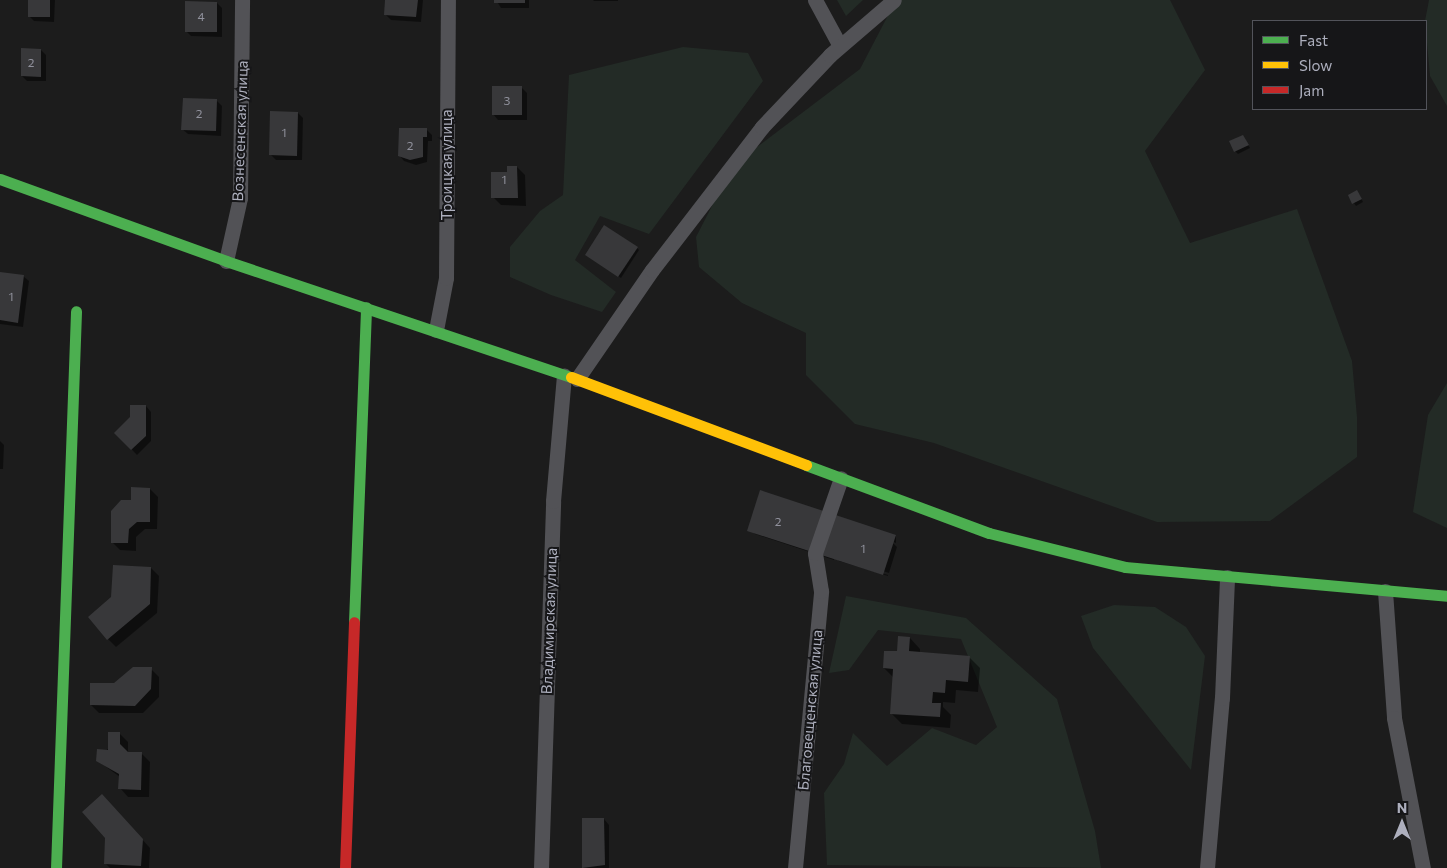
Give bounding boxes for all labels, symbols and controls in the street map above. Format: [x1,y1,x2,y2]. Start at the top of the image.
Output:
house number: 4 [197,10,205,24]
legend [1252,20,1427,110]
text: Fast [1299,31,1328,49]
house number: 2 [28,56,34,70]
text: Slow [1299,56,1332,74]
street label: Вознесенская улица [229,60,251,202]
text: Jam [1299,81,1324,99]
house number: 3 [504,94,510,108]
house number: 2 [196,107,202,121]
street label: Троицкая улица [438,109,456,221]
house number: 1 [281,126,287,140]
house number: 2 [407,139,413,153]
house number: 1 [501,173,507,187]
house number: 1 [8,290,14,304]
house number: 2 [775,515,781,529]
house number: 1 [860,542,866,556]
street label: Владимирская улица [537,547,561,695]
street label: Благовещенская улица [794,629,826,791]
north arrow [1377,798,1427,848]
text: N [1397,799,1407,816]

